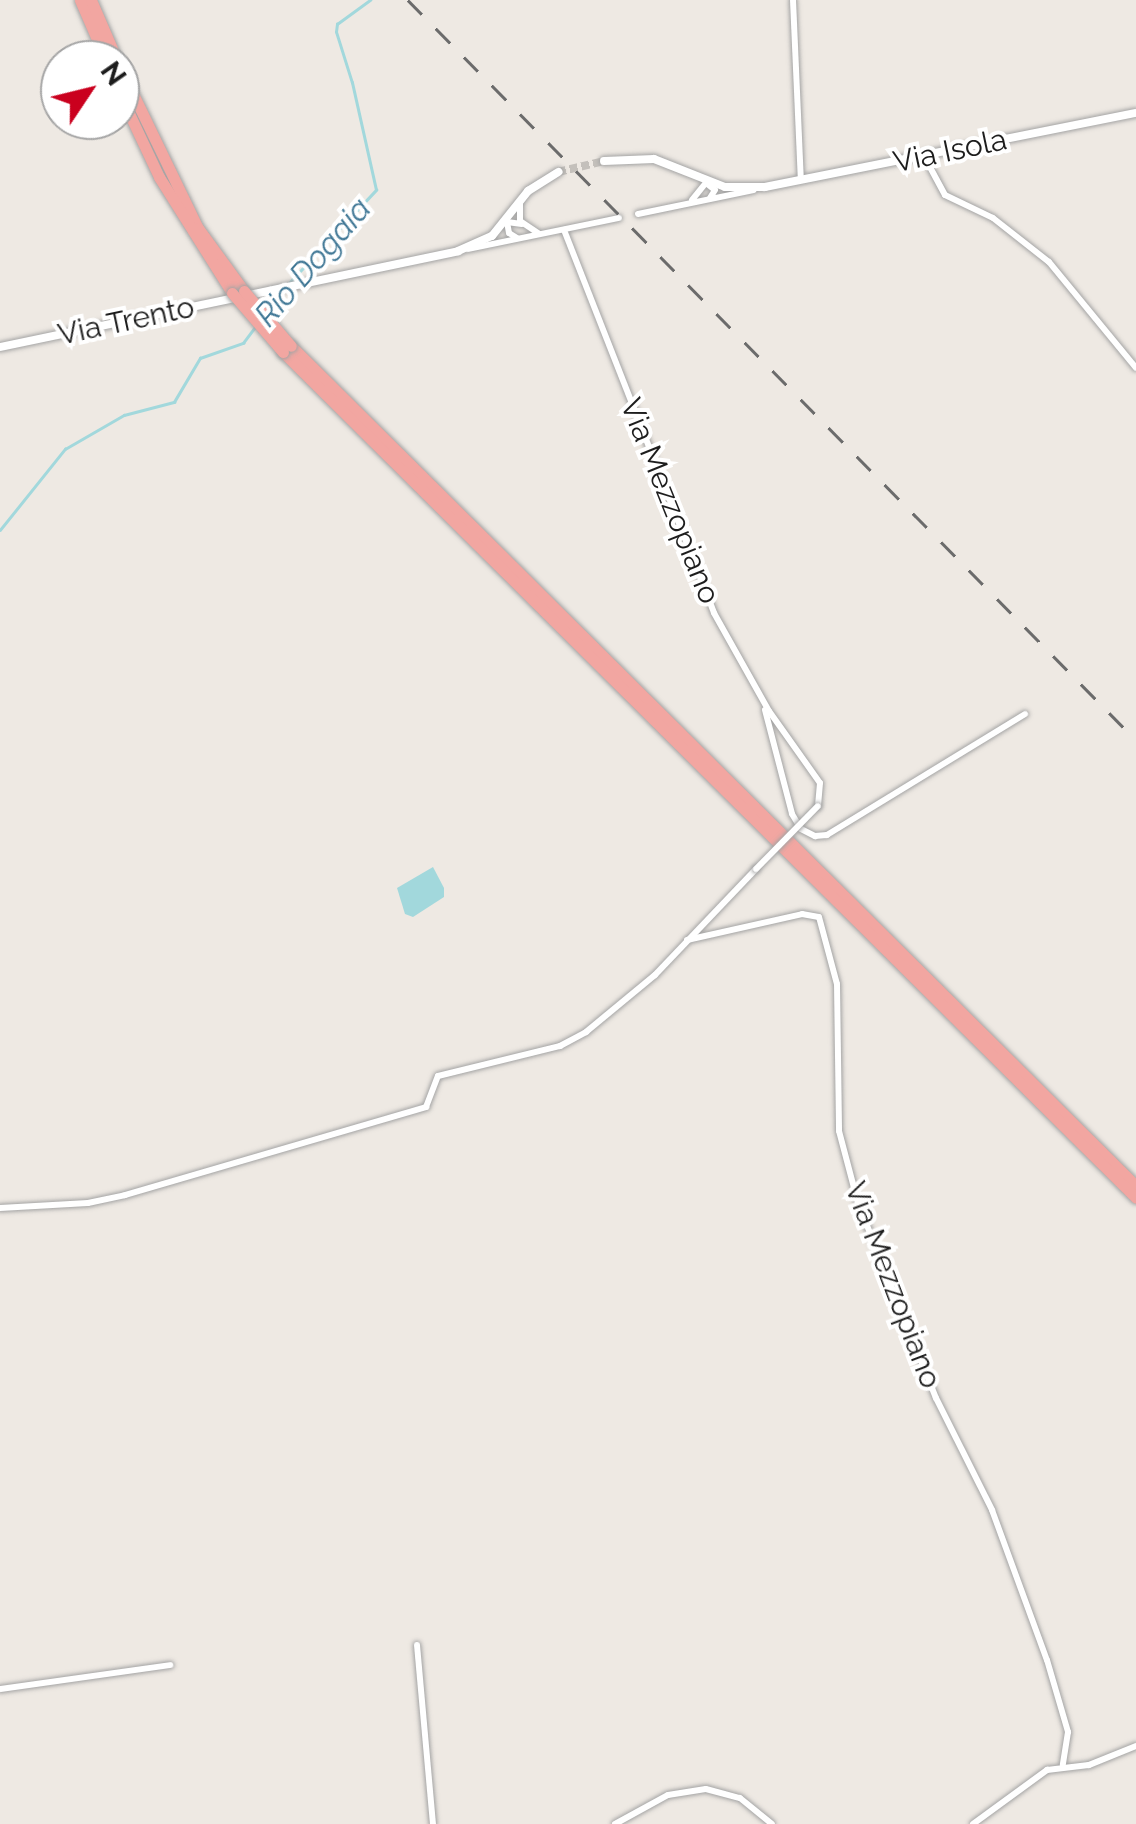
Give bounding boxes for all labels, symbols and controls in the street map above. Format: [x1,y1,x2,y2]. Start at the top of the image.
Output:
north arrow [40,40,140,140]
text: N [94,55,133,92]
street label: Via Isola [890,121,1010,181]
water label: Rio Dogaia [247,190,379,334]
street label: Via Trento [54,289,198,353]
street label: Via Mezzopiano [612,393,728,609]
street label: Via Mezzopiano [837,1177,949,1393]

